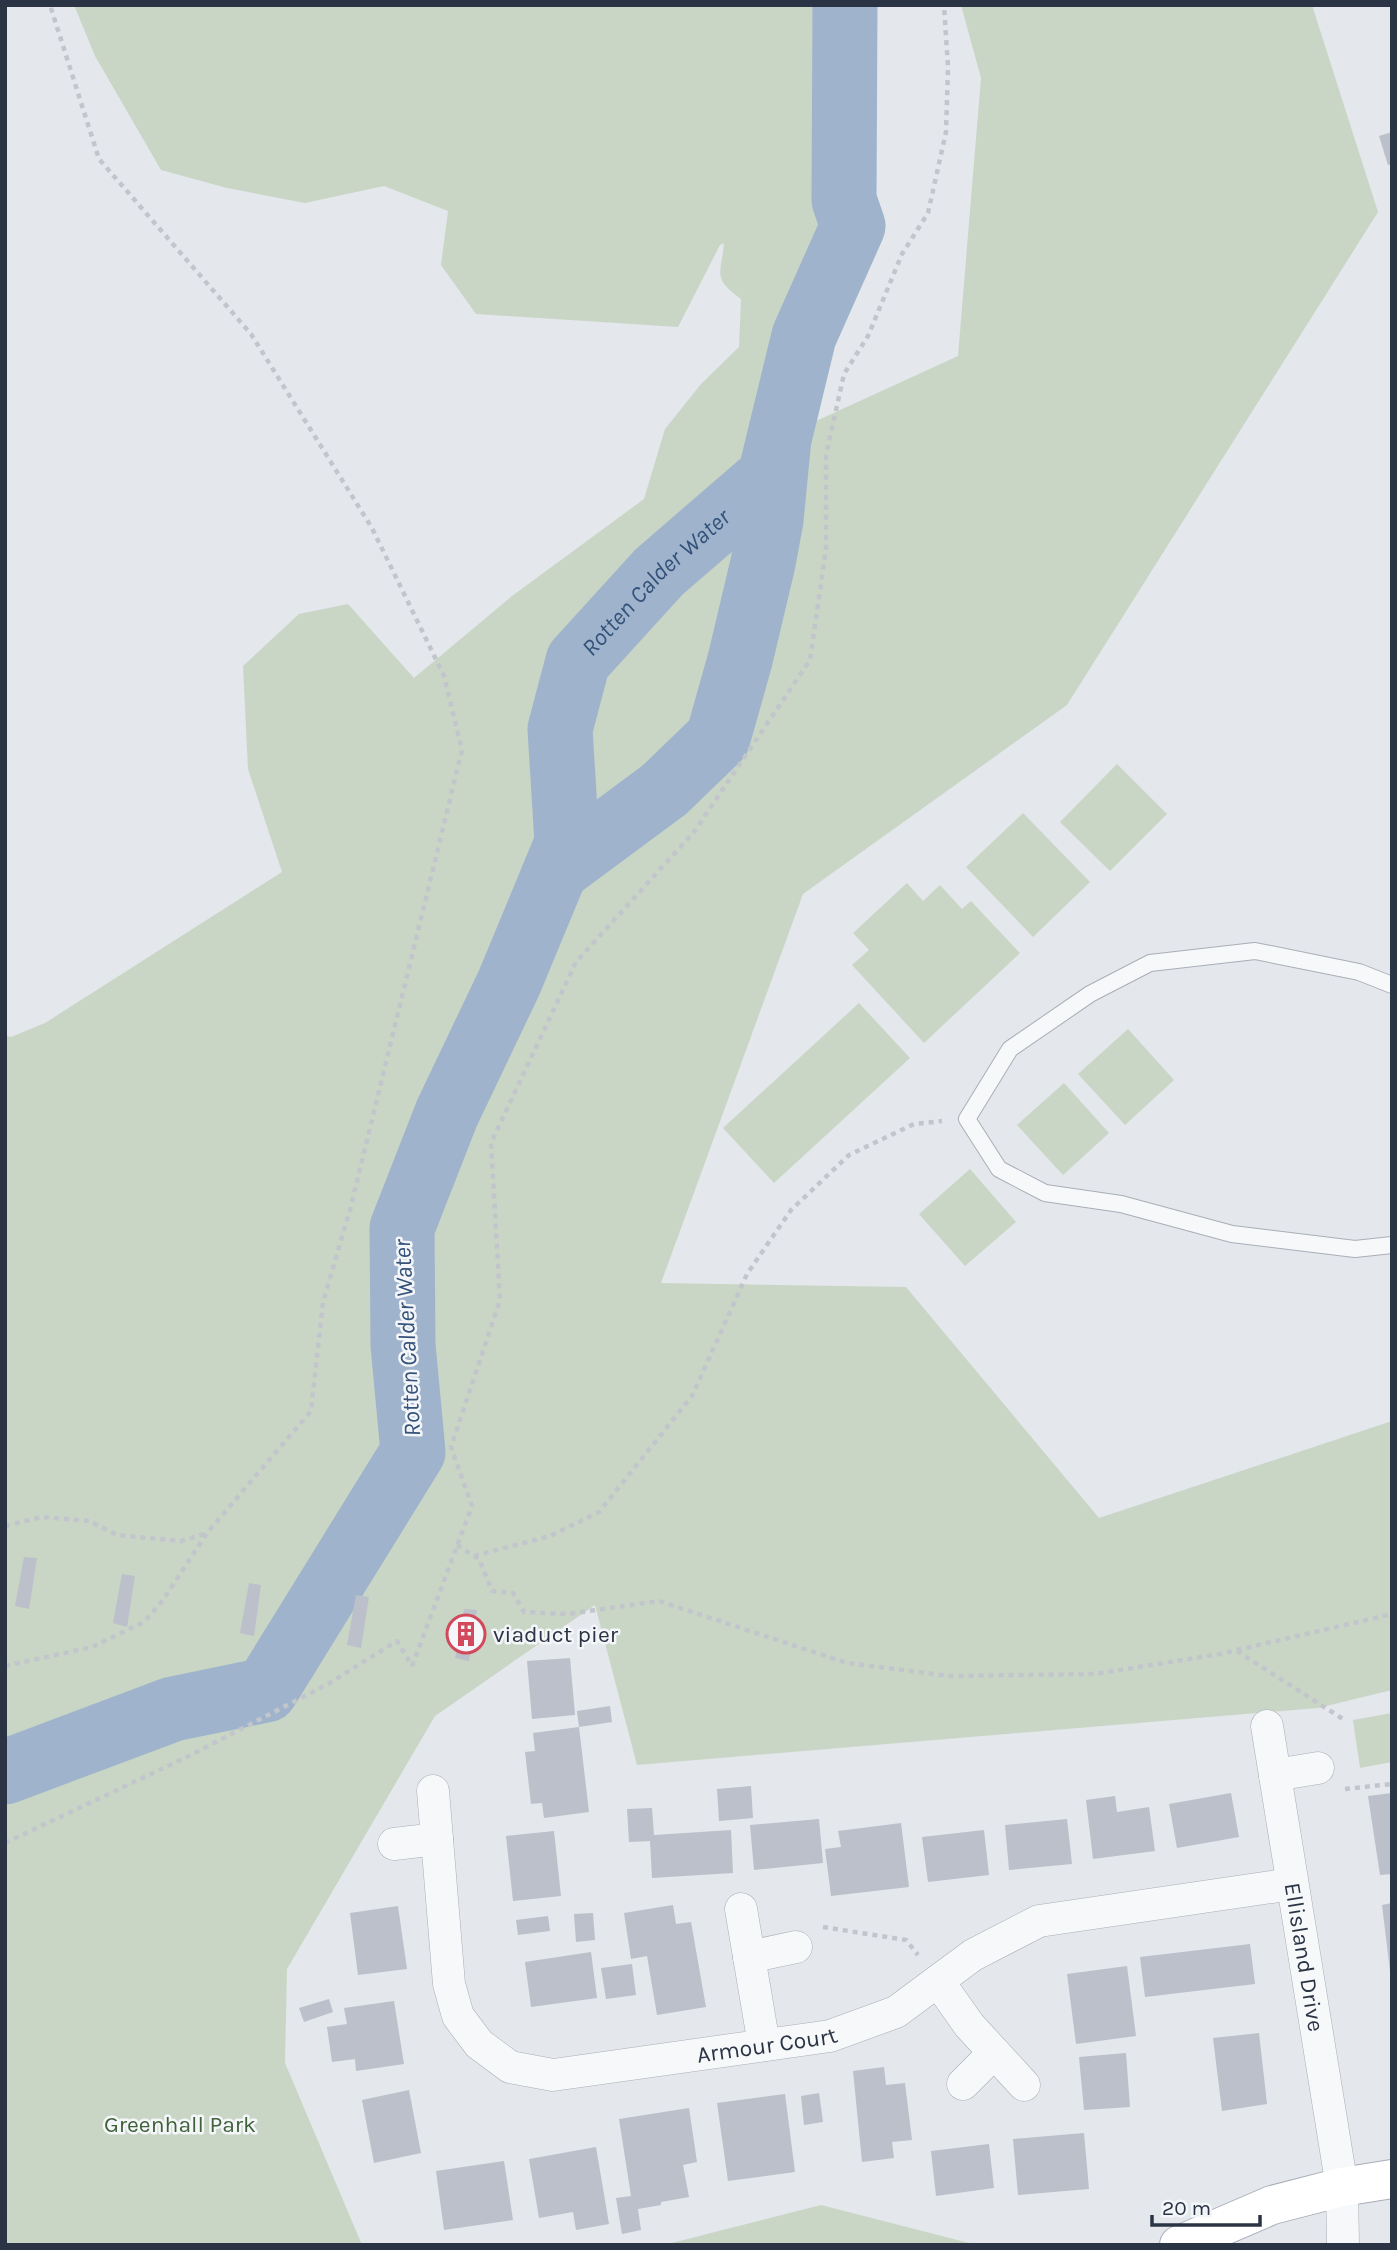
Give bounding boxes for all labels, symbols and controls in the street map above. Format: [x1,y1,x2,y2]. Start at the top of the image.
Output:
water label: Rotten Calder Water [576,503,736,662]
water label: Rotten Calder Water [388,1238,426,1437]
building icon: viaduct pier [445,1613,487,1655]
place label: viaduct pier [493,1621,619,1648]
street label: Ellisland Drive [1279,1881,1330,2034]
street label: Armour Court [695,2021,841,2069]
park label: Greenhall Park [104,2111,256,2138]
scale bar [1152,2184,1260,2228]
text: 20 m [1162,2196,1211,2220]

